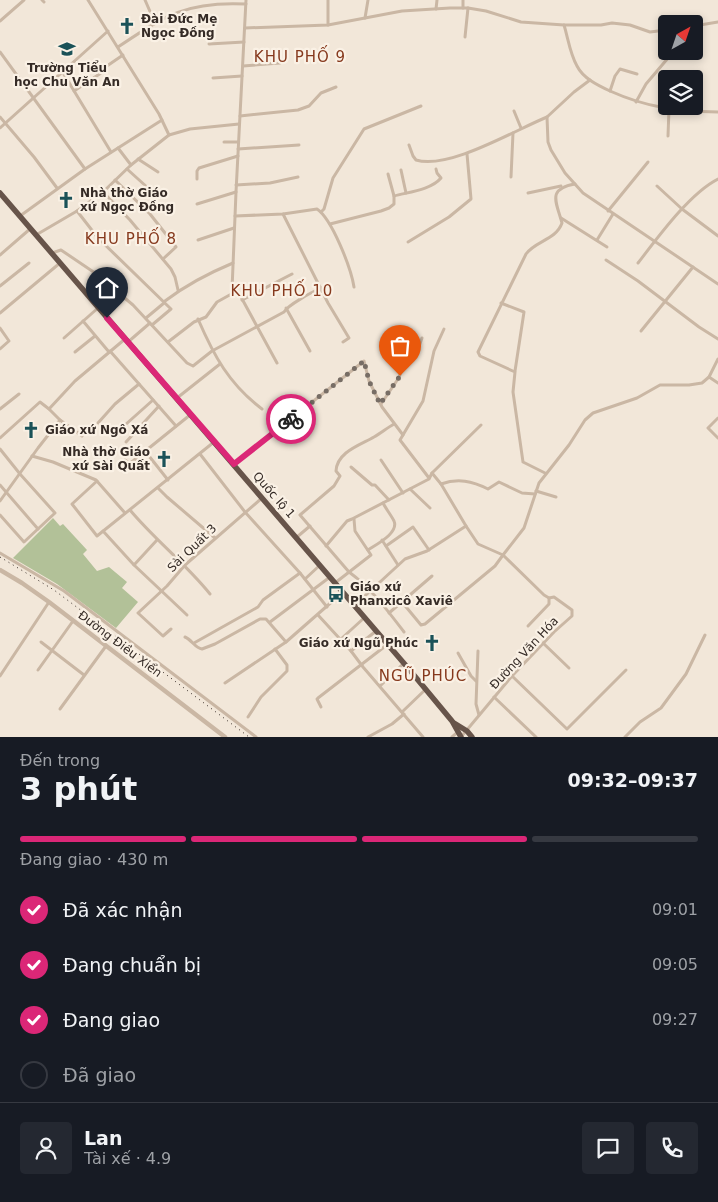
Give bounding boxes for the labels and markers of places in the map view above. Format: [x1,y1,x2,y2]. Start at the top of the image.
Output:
place label: Đài Đức Mẹ Ngọc Đồng [141,12,217,40]
church icon: Đài Đức Mẹ Ngọc Đồng [117,16,137,36]
school or university icon: Trường Tiểu học Chu Văn An [57,39,77,59]
place label: Trường Tiểu học Chu Văn An [14,60,120,89]
place label: Nhà thờ Giáo xứ Ngọc Đồng [80,186,174,214]
church icon: Nhà thờ Giáo xứ Ngọc Đồng [56,190,76,210]
pin [86,267,128,318]
pin [379,325,421,376]
church icon: Giáo xứ Ngô Xá [21,420,41,440]
place label: Giáo xứ Ngô Xá [45,423,148,437]
place label: Nhà thờ Giáo xứ Sài Quất [62,445,150,473]
church icon: Nhà thờ Giáo xứ Sài Quất [154,449,174,469]
place label: Giáo xứ Phanxicô Xaviê [350,580,453,608]
bus stop icon: Giáo xứ Phanxicô Xaviê [326,584,346,604]
church icon: Giáo xứ Ngũ Phúc [422,633,442,653]
place label: Giáo xứ Ngũ Phúc [299,636,418,650]

